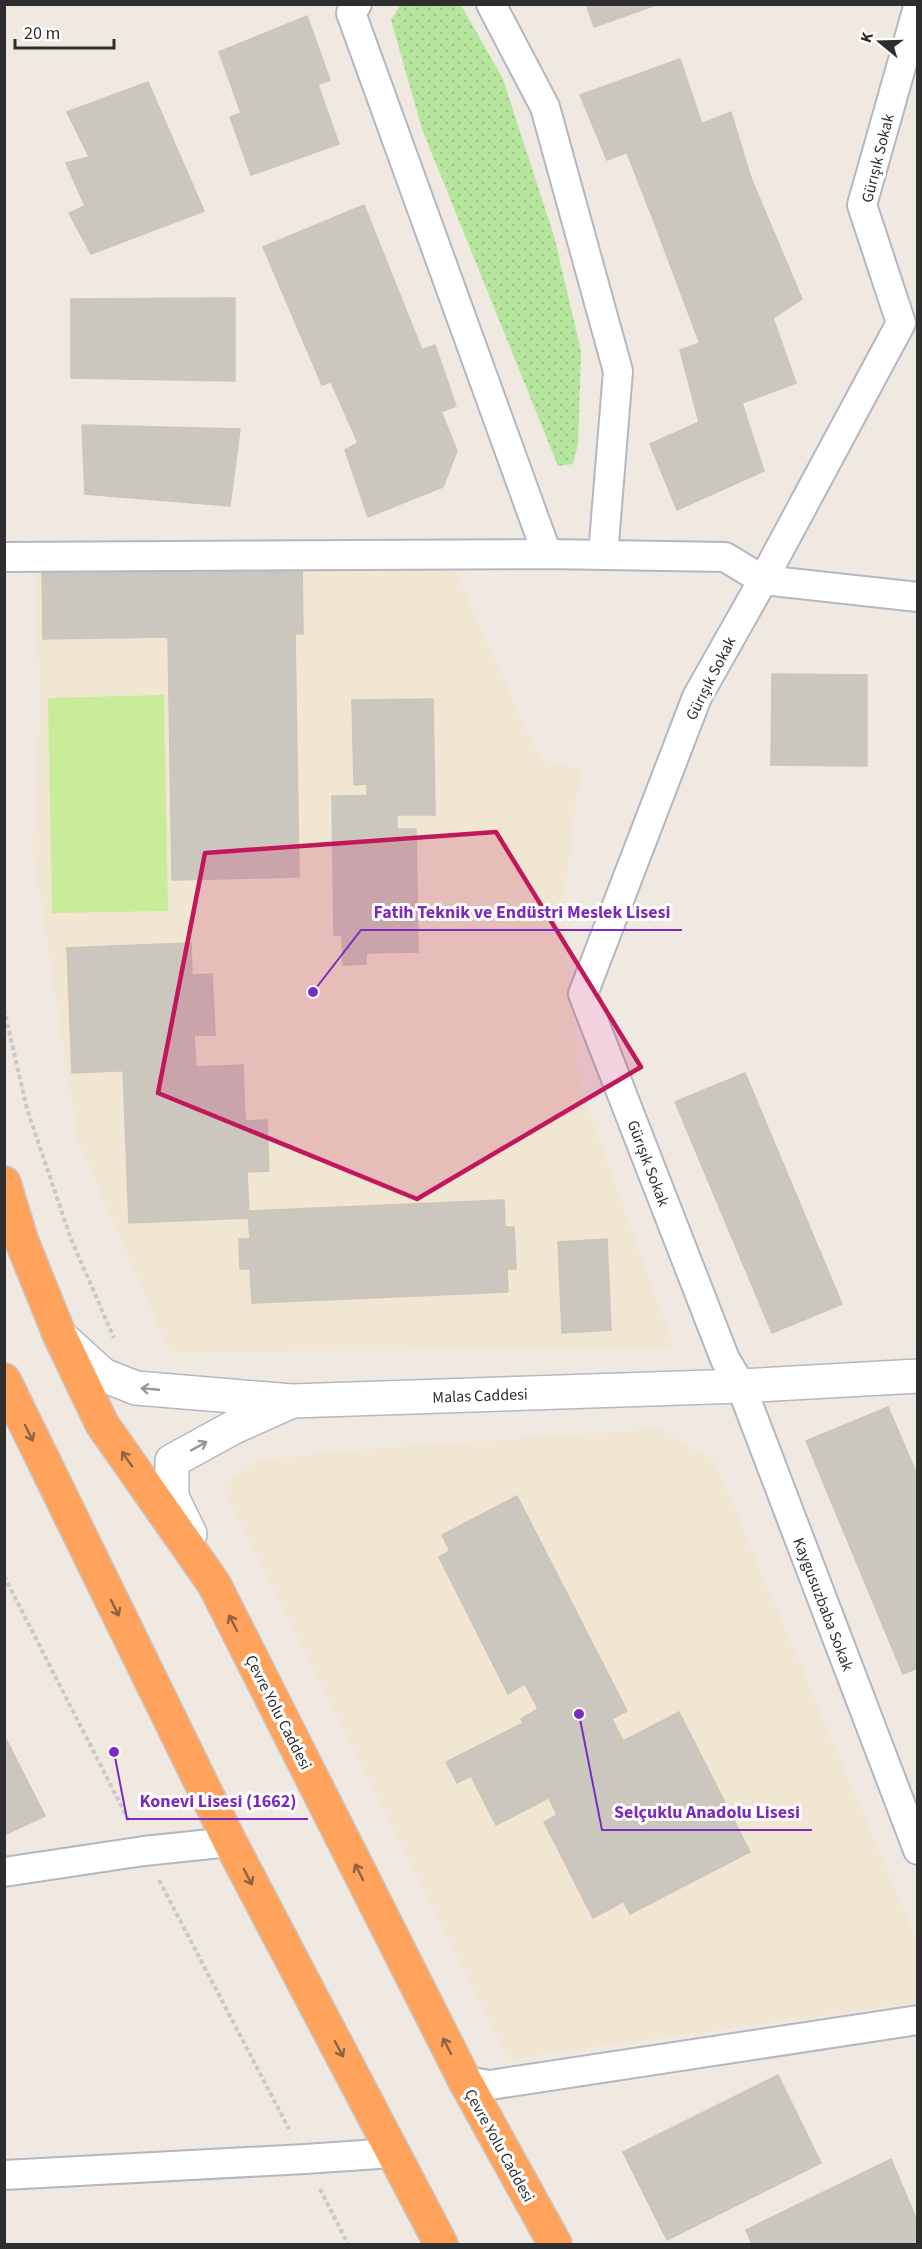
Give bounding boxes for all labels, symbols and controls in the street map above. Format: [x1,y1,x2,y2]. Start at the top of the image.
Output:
scale bar [15,12,114,50]
north arrow [850,12,910,72]
text: 20 m [24,21,60,46]
text: K [855,29,879,46]
street label: Gürışık Sokak [856,111,900,205]
street label: Gürışık Sokak [680,633,741,724]
callout: Fatih Teknik ve Endüstri Meslek Lisesi [361,894,682,930]
text: Fatih Teknik ve Endüstri Meslek Lisesi [374,900,670,925]
street label: Gürışık Sokak [622,1117,675,1210]
street label: Malas Caddesi [432,1383,528,1409]
one-way arrow [140,1384,160,1395]
one-way arrow [23,1424,35,1441]
one-way arrow [190,1440,207,1452]
one-way arrow [121,1452,133,1468]
street label: Kaygusuzbaba Sokak [787,1534,859,1674]
one-way arrow [109,1599,121,1616]
one-way arrow [227,1614,238,1632]
street label: Çevre Yolu Caddesi [240,1651,317,1774]
callout: Konevi Lisesi (1662) [127,1783,308,1819]
text: Konevi Lisesi (1662) [140,1789,296,1814]
callout: Selçuklu Anadolu Lisesi [602,1794,812,1830]
text: Selçuklu Anadolu Lisesi [614,1800,800,1825]
one-way arrow [353,1863,364,1881]
one-way arrow [243,1867,255,1885]
one-way arrow [441,2037,452,2055]
one-way arrow [334,2040,345,2058]
street label: Çevre Yolu Caddesi [459,2085,539,2206]

